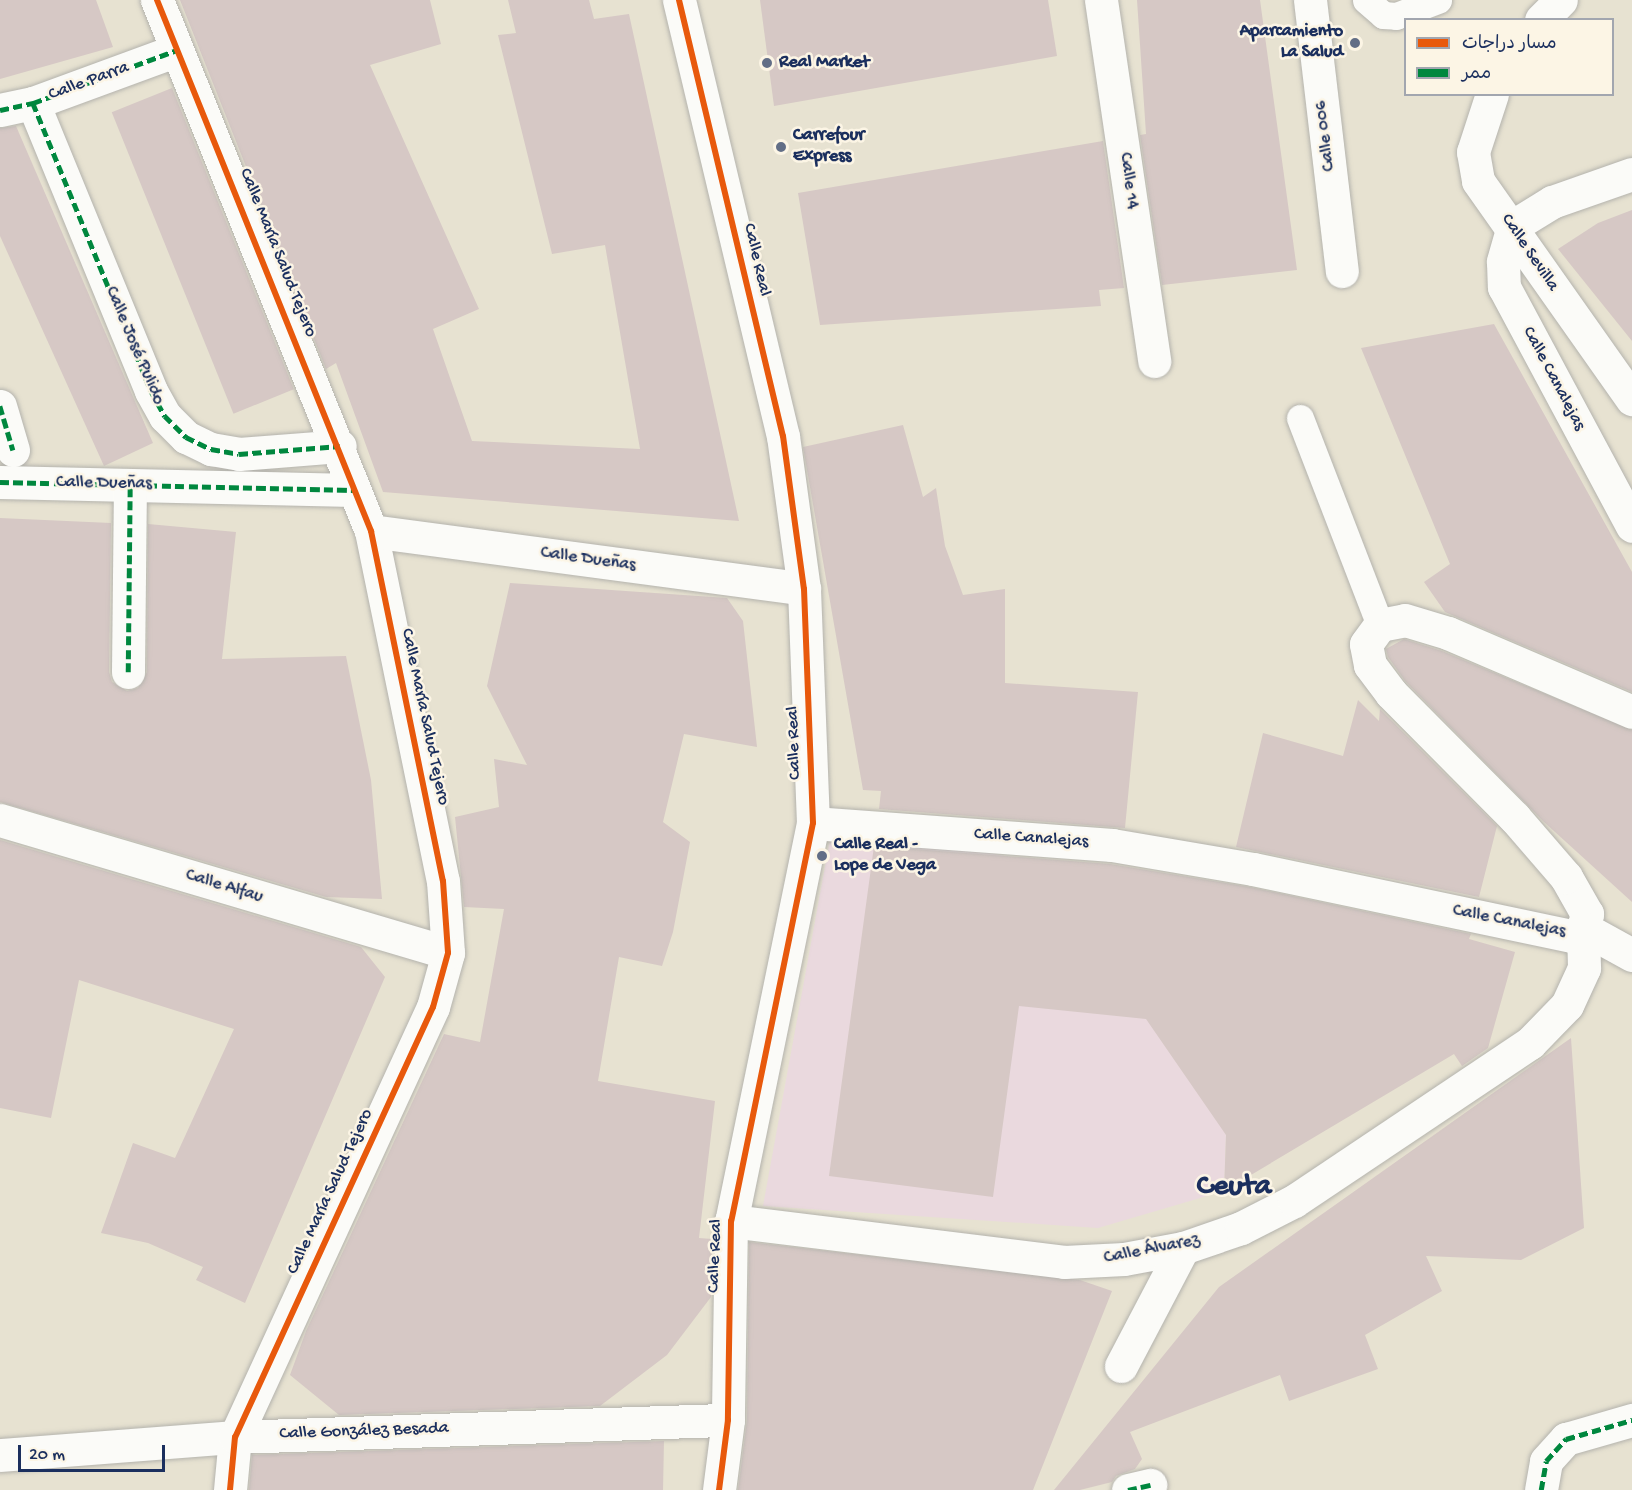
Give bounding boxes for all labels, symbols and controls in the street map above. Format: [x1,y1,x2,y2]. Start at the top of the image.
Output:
legend [1404,18,1614,96]
place label: Aparcamiento La Salud [1240,22,1343,64]
text: مسار دراجات [1462,34,1557,55]
marker: Aparcamiento La Salud [1348,36,1362,50]
place label: Real Market [779,52,869,74]
marker: Real Market [760,56,774,70]
street label: Calle Parra [46,58,132,106]
text: ممر [1462,64,1491,85]
street label: Calle 006 [1311,100,1341,172]
place label: Carrefour Express [793,126,864,168]
marker: Carrefour Express [774,140,788,154]
street label: Calle 14 [1113,151,1143,211]
street label: Calle María Salud Tejero [233,165,321,341]
street label: Calle Sevilla [1495,210,1563,296]
street label: Calle Real [737,222,775,298]
street label: Calle José Pulido [99,284,169,408]
street label: Calle Canalejas [1517,323,1589,435]
street label: Calle Dueñas [56,472,152,496]
street label: Calle Dueñas [539,543,637,577]
street label: Calle María Salud Tejero [395,627,453,807]
street label: Calle Real [783,706,807,780]
street label: Calle Canalejas [973,824,1089,854]
place label: Calle Real - Lope de Vega [834,835,936,878]
marker: Calle Real - Lope de Vega [815,849,829,863]
street label: Calle Alfau [183,865,265,909]
street label: Calle Canalejas [1451,900,1567,944]
street label: Calle María Salud Tejero [283,1106,379,1278]
district label: Ceuta [1197,1170,1271,1206]
street label: Calle Real [704,1219,728,1293]
street label: Calle Álvarez [1102,1230,1202,1270]
street label: Calle González Besada [279,1418,449,1446]
scale bar [21,1433,168,1471]
text: 20 m [29,1445,65,1466]

